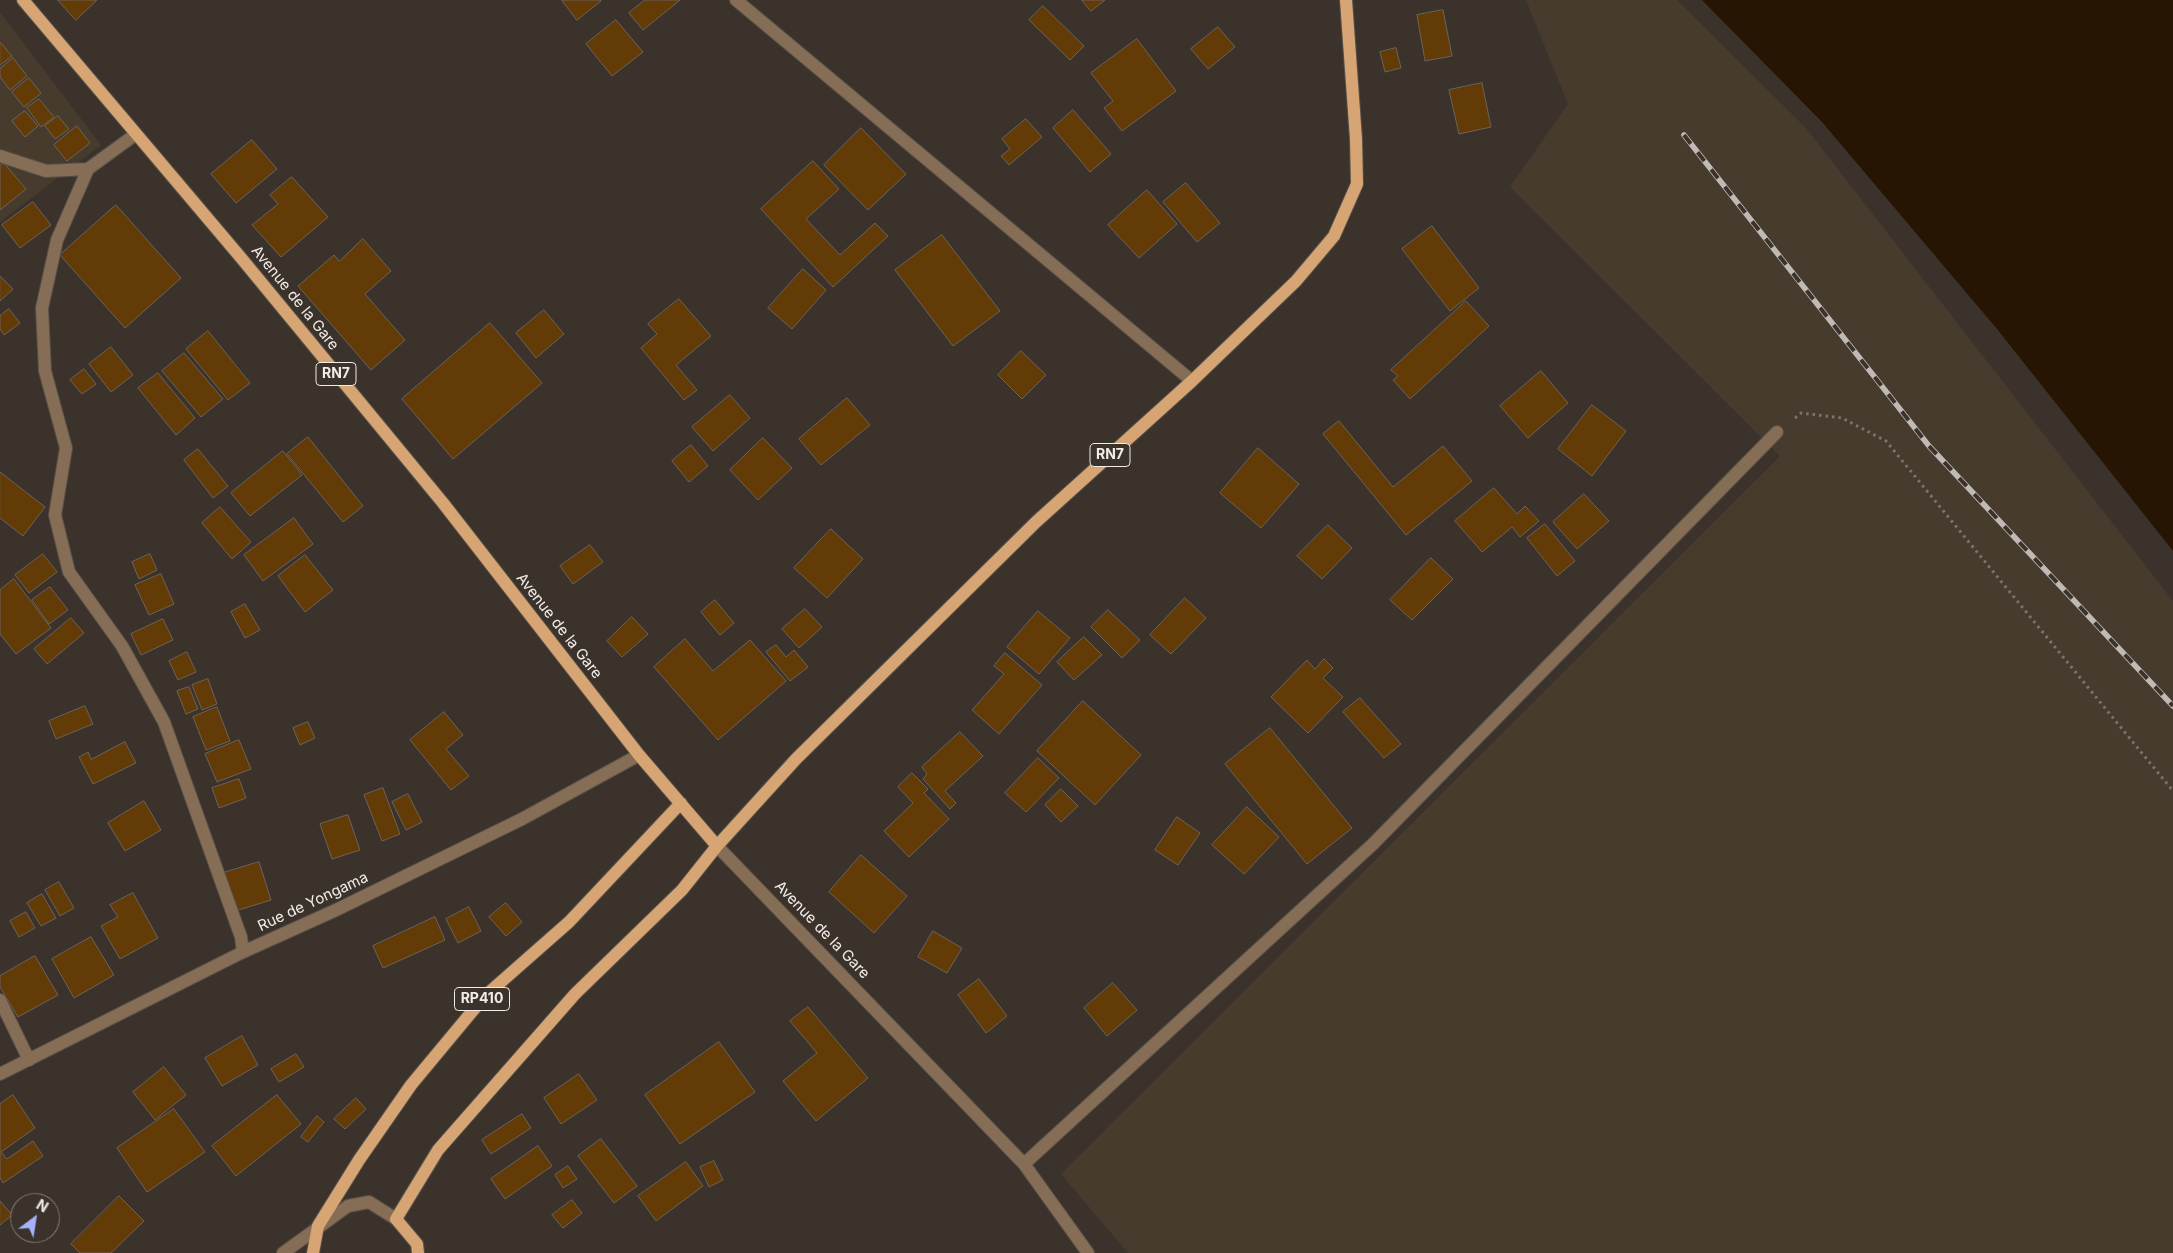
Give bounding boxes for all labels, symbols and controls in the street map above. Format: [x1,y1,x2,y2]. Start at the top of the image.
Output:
street label: Avenue de la Gare [247,242,343,354]
road number: RN7 [316,362,356,386]
road number: RN7 [1090,444,1130,466]
street label: Avenue de la Gare [512,570,606,682]
street label: Rue de Yongama [255,869,371,935]
street label: Avenue de la Gare [771,877,873,983]
road number: RP410 [454,988,510,1011]
north arrow [10,1193,60,1243]
text: N [34,1196,51,1216]

